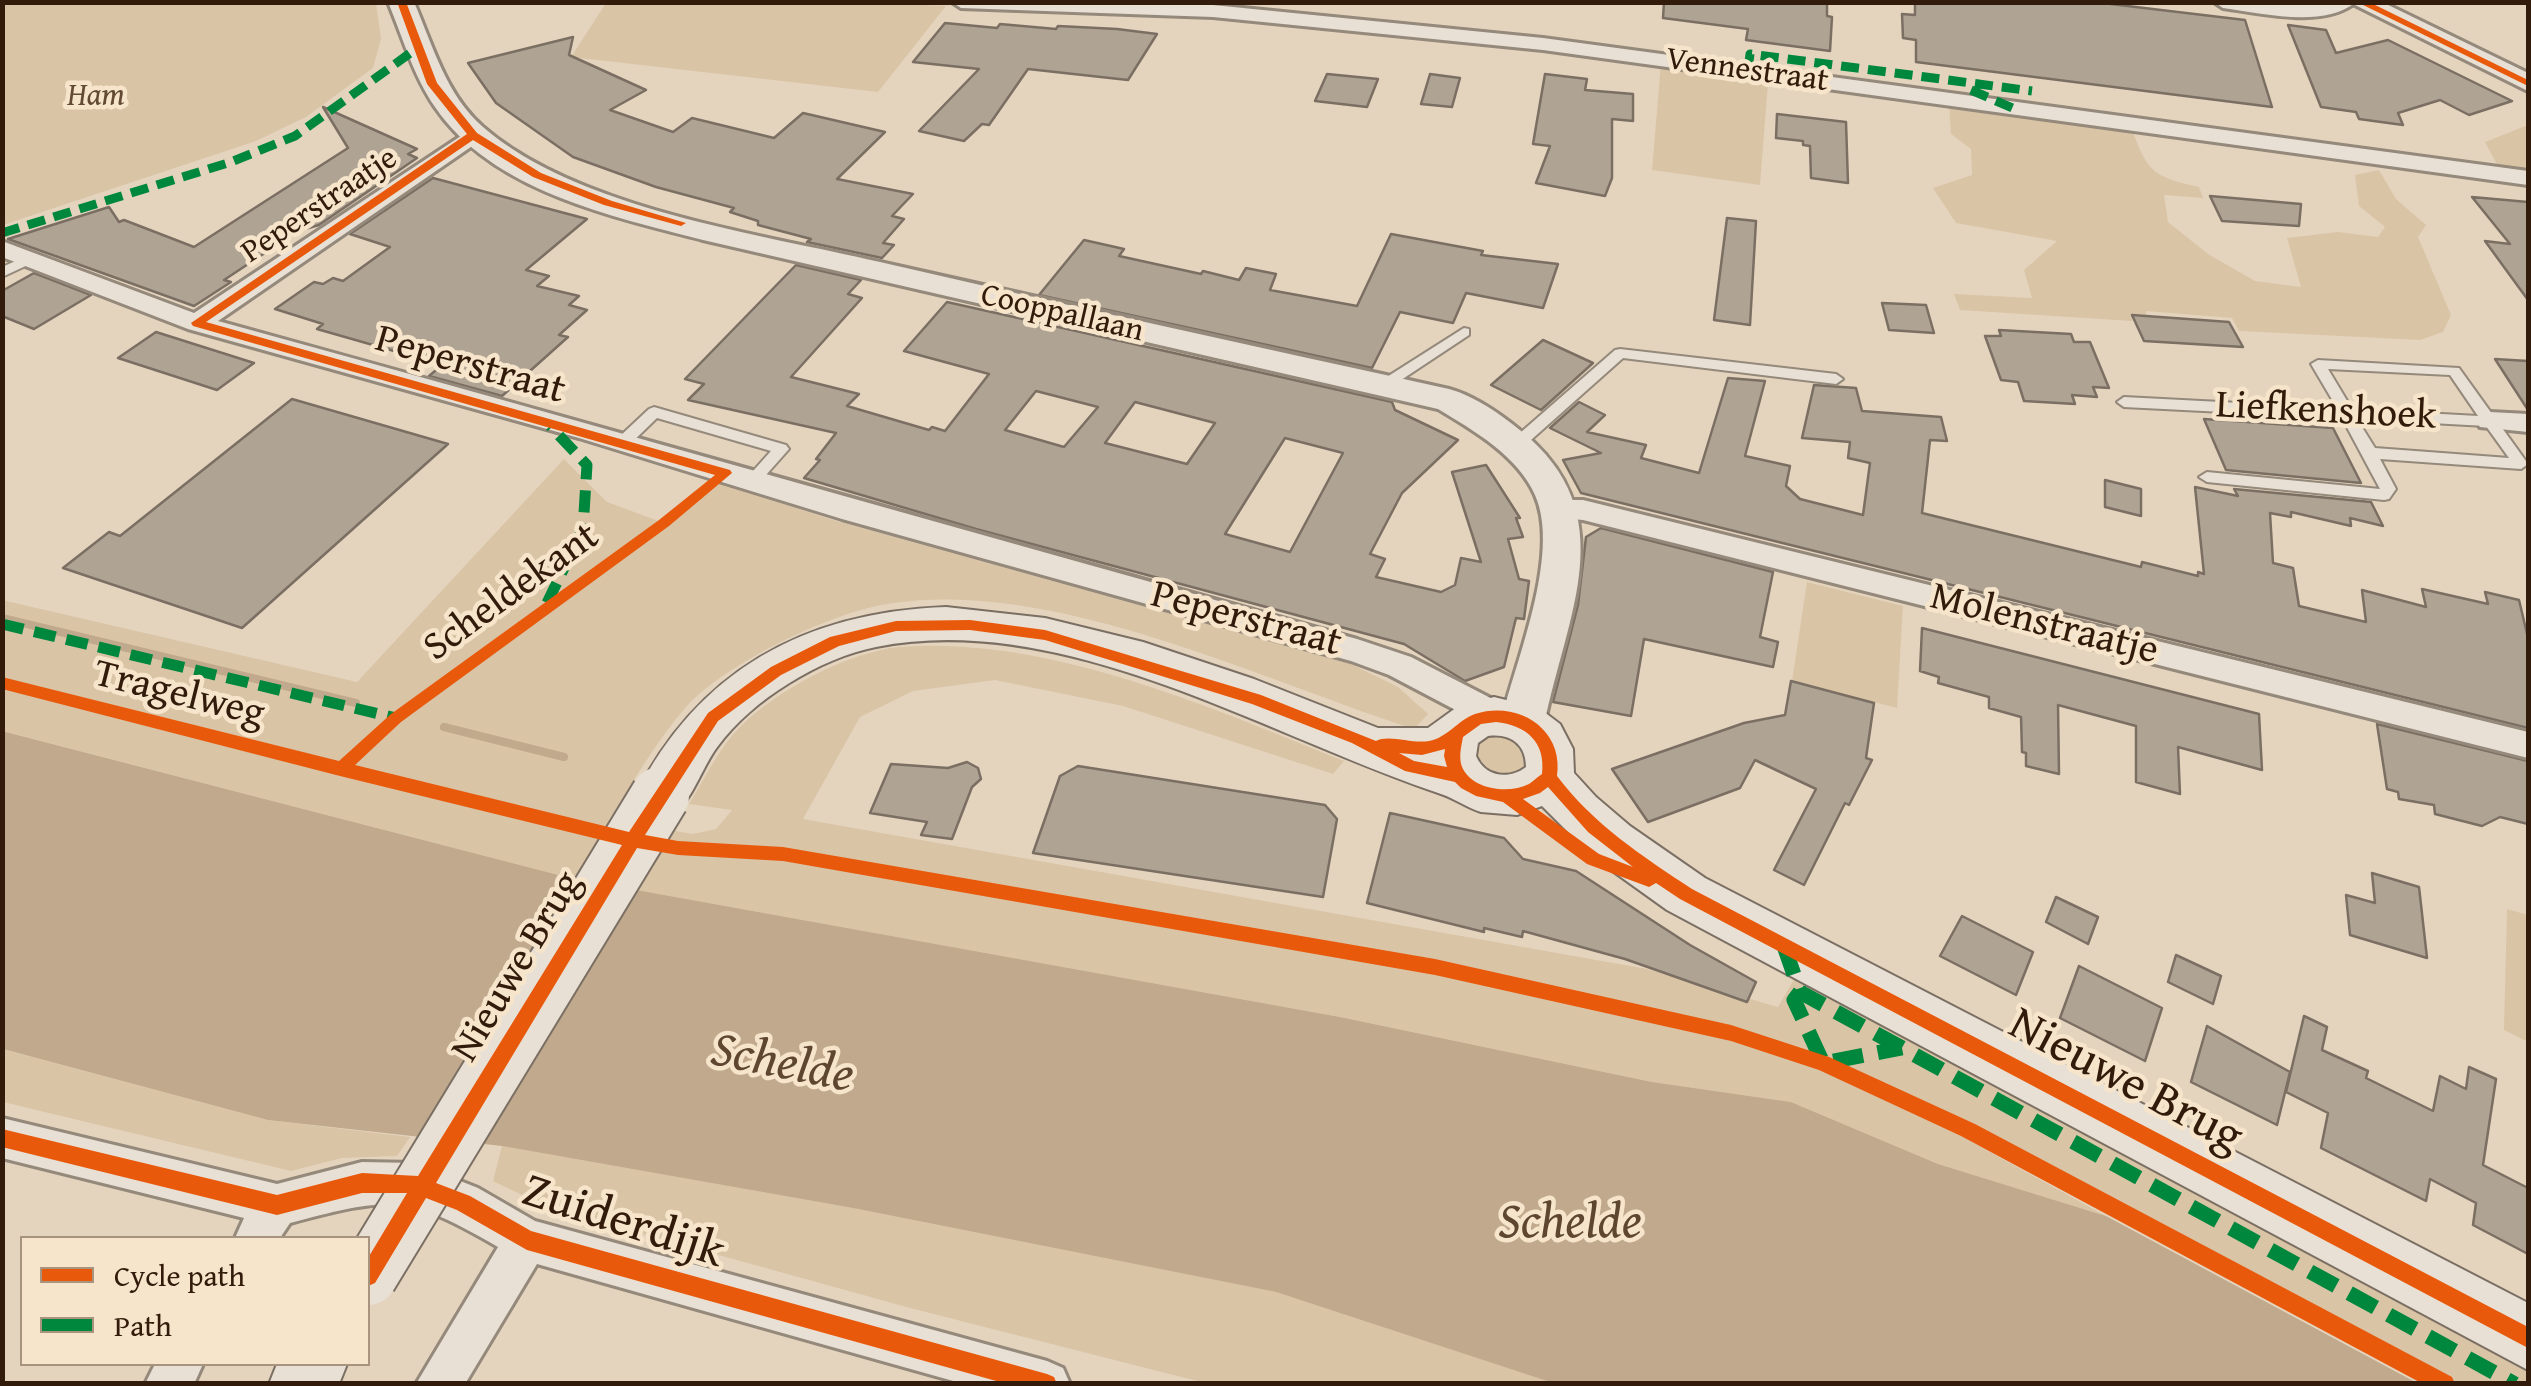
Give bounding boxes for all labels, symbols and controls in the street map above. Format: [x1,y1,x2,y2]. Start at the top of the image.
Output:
street label: Vennestraat [1663,41,1831,101]
park label: Ham [67,78,125,116]
street label: Peperstraatje [235,140,405,272]
street label: Cooppallaan [977,277,1147,351]
street label: Peperstraat [370,316,570,416]
street label: Liefkenshoek [2214,382,2438,442]
street label: Scheldekant [415,513,609,673]
street label: Peperstraat [1146,572,1346,668]
street label: Molenstraatje [1925,574,2163,676]
street label: Tragelweg [89,651,269,739]
street label: Nieuwe Brug [442,863,594,1071]
street label: Nieuwe Brug [1998,996,2252,1168]
water label: Schelde [706,1022,858,1108]
street label: Zuiderdijk [515,1163,731,1283]
water label: Schelde [1498,1194,1642,1254]
legend [20,1236,370,1366]
text: Cycle path [114,1253,245,1297]
text: Path [114,1303,172,1347]

